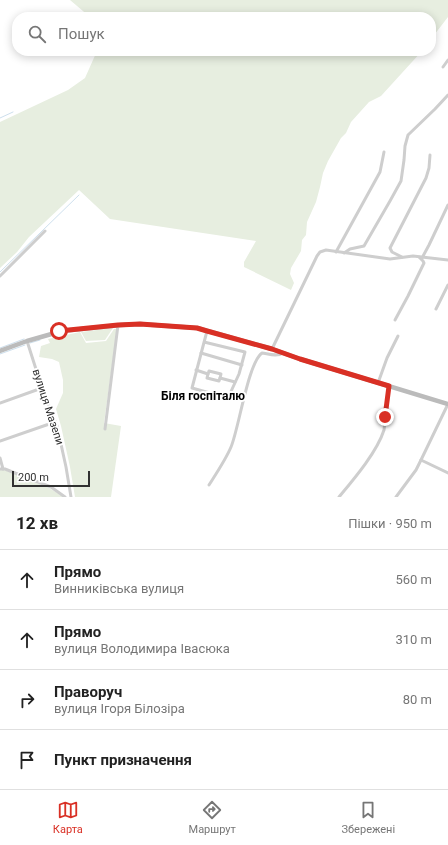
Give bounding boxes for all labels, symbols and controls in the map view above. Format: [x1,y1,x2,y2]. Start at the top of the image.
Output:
search box [12,12,436,56]
icon: search [26,23,48,45]
text: Пошук [58,25,105,43]
route start [50,322,68,340]
street label: вулиця Мазепи [30,367,66,447]
district label: Біля госпіталю [161,389,245,403]
route end [376,408,394,426]
scale bar [12,469,90,488]
text: 200 m [18,471,49,484]
text: 12 хв [16,513,58,533]
text: Пішки · 950 m [348,516,432,531]
text: Прямо [54,563,101,581]
icon: ahead [16,569,38,591]
text: 560 m [395,572,432,587]
text: Винниківська вулиця [54,581,184,596]
text: Прямо [54,623,101,641]
icon: ahead [16,629,38,651]
text: 310 m [395,632,432,647]
text: вулиця Володимира Івасюка [54,641,230,656]
text: Праворуч [54,683,122,701]
icon: right [16,689,38,711]
text: 80 m [403,692,432,707]
text: вулиця Ігоря Білозіра [54,701,185,716]
icon: arrive [16,749,38,771]
text: Пункт призначення [54,751,192,769]
tab: Карта [53,799,83,836]
tab: Маршрут [189,799,236,836]
tab: Збережені [342,799,395,836]

